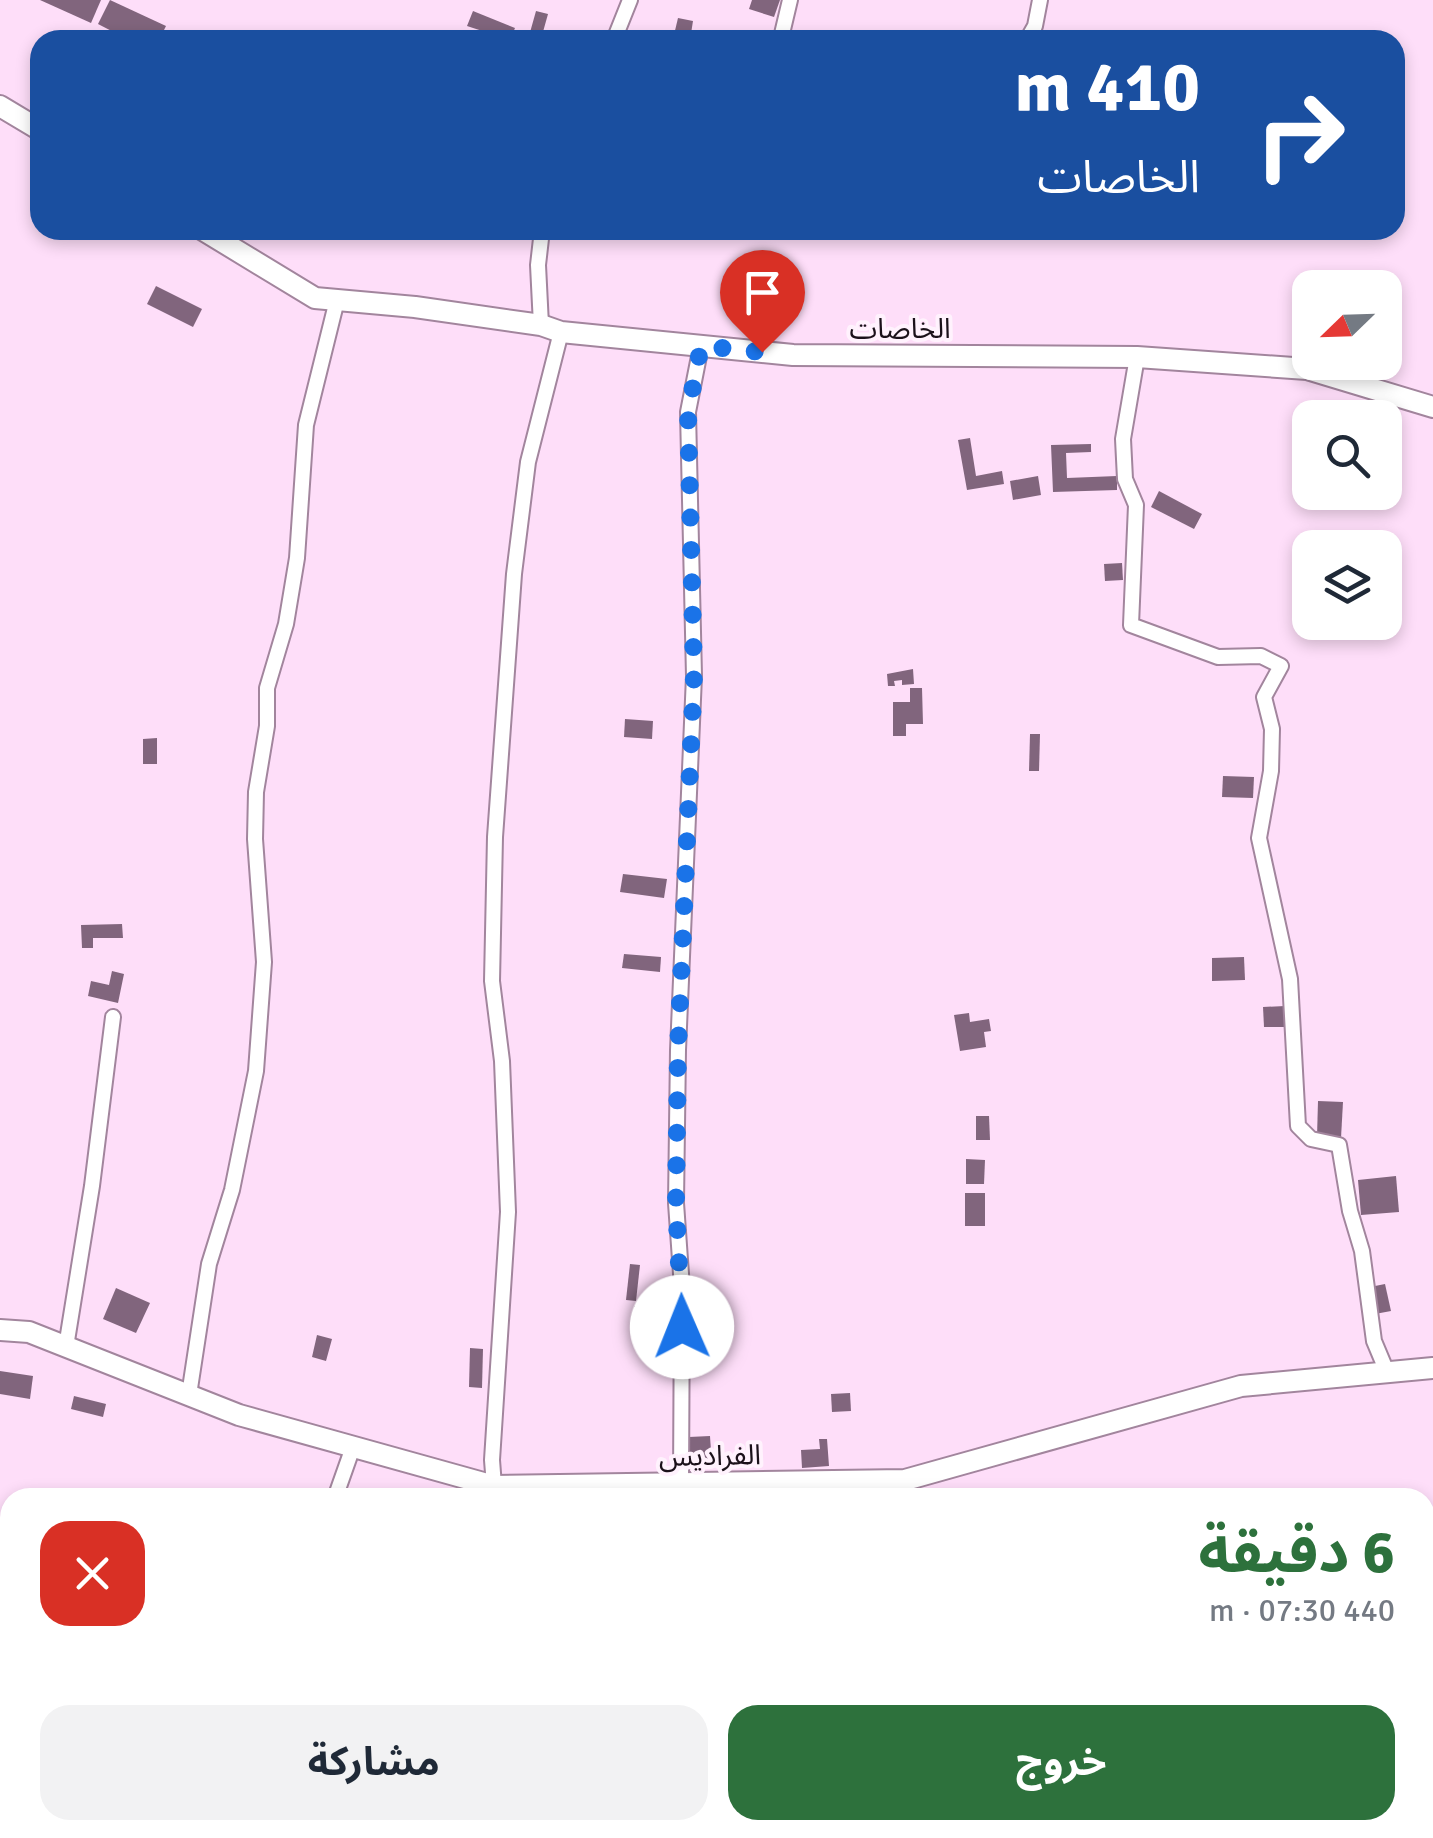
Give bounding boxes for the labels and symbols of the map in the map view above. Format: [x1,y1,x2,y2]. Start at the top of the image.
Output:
pin [720,250,805,353]
north arrow [1292,270,1402,380]
street label: الخاصات [849,312,951,346]
position arrow [630,1275,734,1379]
street label: الفراديس [659,1438,761,1474]

